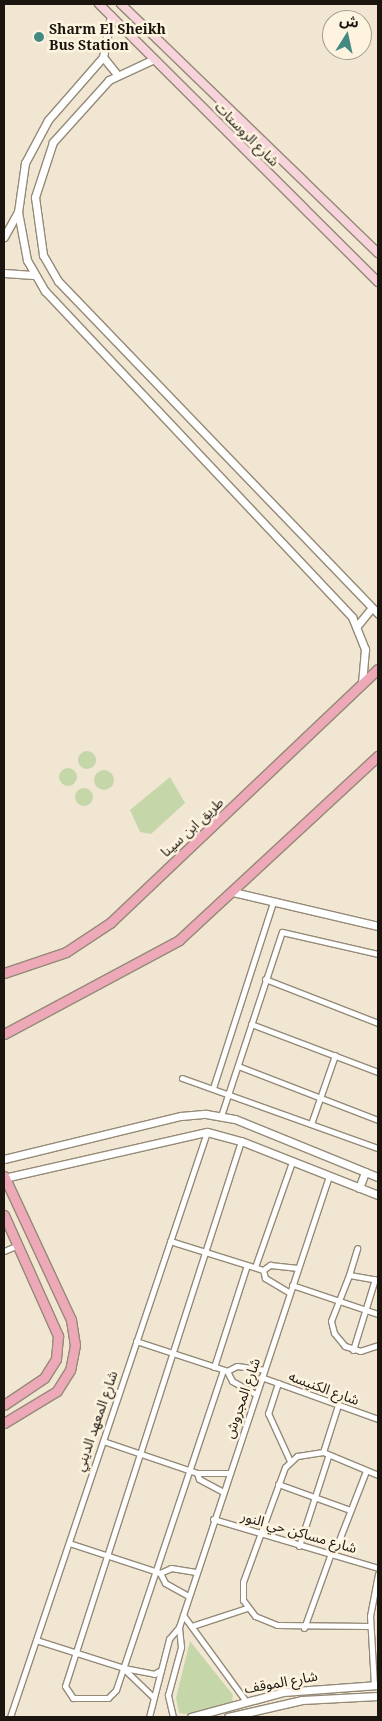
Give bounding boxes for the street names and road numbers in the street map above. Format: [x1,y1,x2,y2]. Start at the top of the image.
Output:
street label: شارع الروستات [211,98,283,170]
street label: طريق ابن سينا [157,794,227,860]
street label: شارع المجروش [220,1356,264,1440]
street label: شارع الكنيسه [286,1367,362,1409]
street label: شارع المعهد الديني [71,1369,121,1473]
street label: شارع مساكن حي النور [239,1507,359,1557]
street label: شارع الموقف [243,1667,319,1697]

